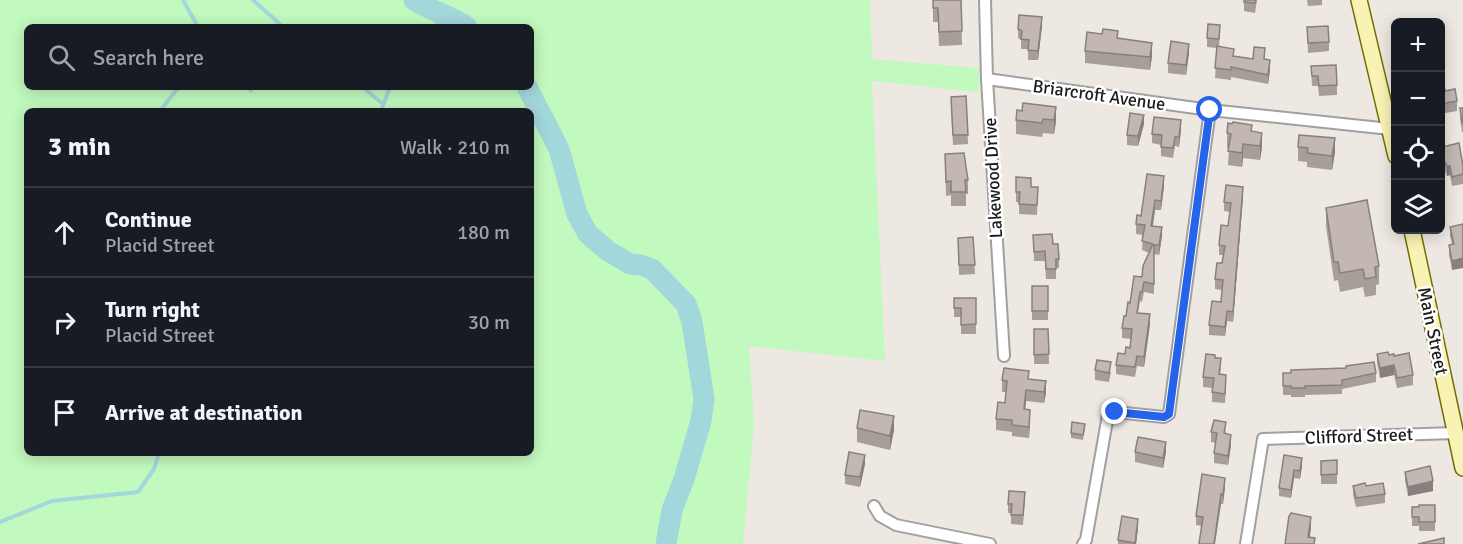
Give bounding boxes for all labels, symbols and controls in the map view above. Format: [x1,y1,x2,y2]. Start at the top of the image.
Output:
map controls [1391,18,1445,234]
button: + [1391,18,1445,72]
search box [24,24,534,90]
icon: search [45,41,78,74]
text: Search here [93,44,204,71]
button: − [1391,72,1445,126]
street label: Briarcroft Avenue [1031,75,1167,115]
route start [1196,96,1222,122]
street label: Lakewood Drive [979,117,1007,239]
button: locate [1391,126,1445,180]
text: 3 min [48,131,111,163]
text: Walk · 210 m [400,135,510,160]
button: layers [1391,180,1445,234]
text: Continue [105,206,192,233]
icon: ahead [48,216,81,249]
text: 180 m [457,220,510,245]
text: Placid Street [105,233,214,258]
street label: Main Street [1413,285,1453,377]
text: Turn right [105,296,200,323]
icon: right [48,306,81,339]
text: 30 m [468,310,510,335]
text: Placid Street [105,323,214,348]
icon: arrive [48,396,81,429]
route end [1101,398,1127,424]
text: Arrive at destination [105,399,302,426]
street label: Clifford Street [1304,423,1414,449]

